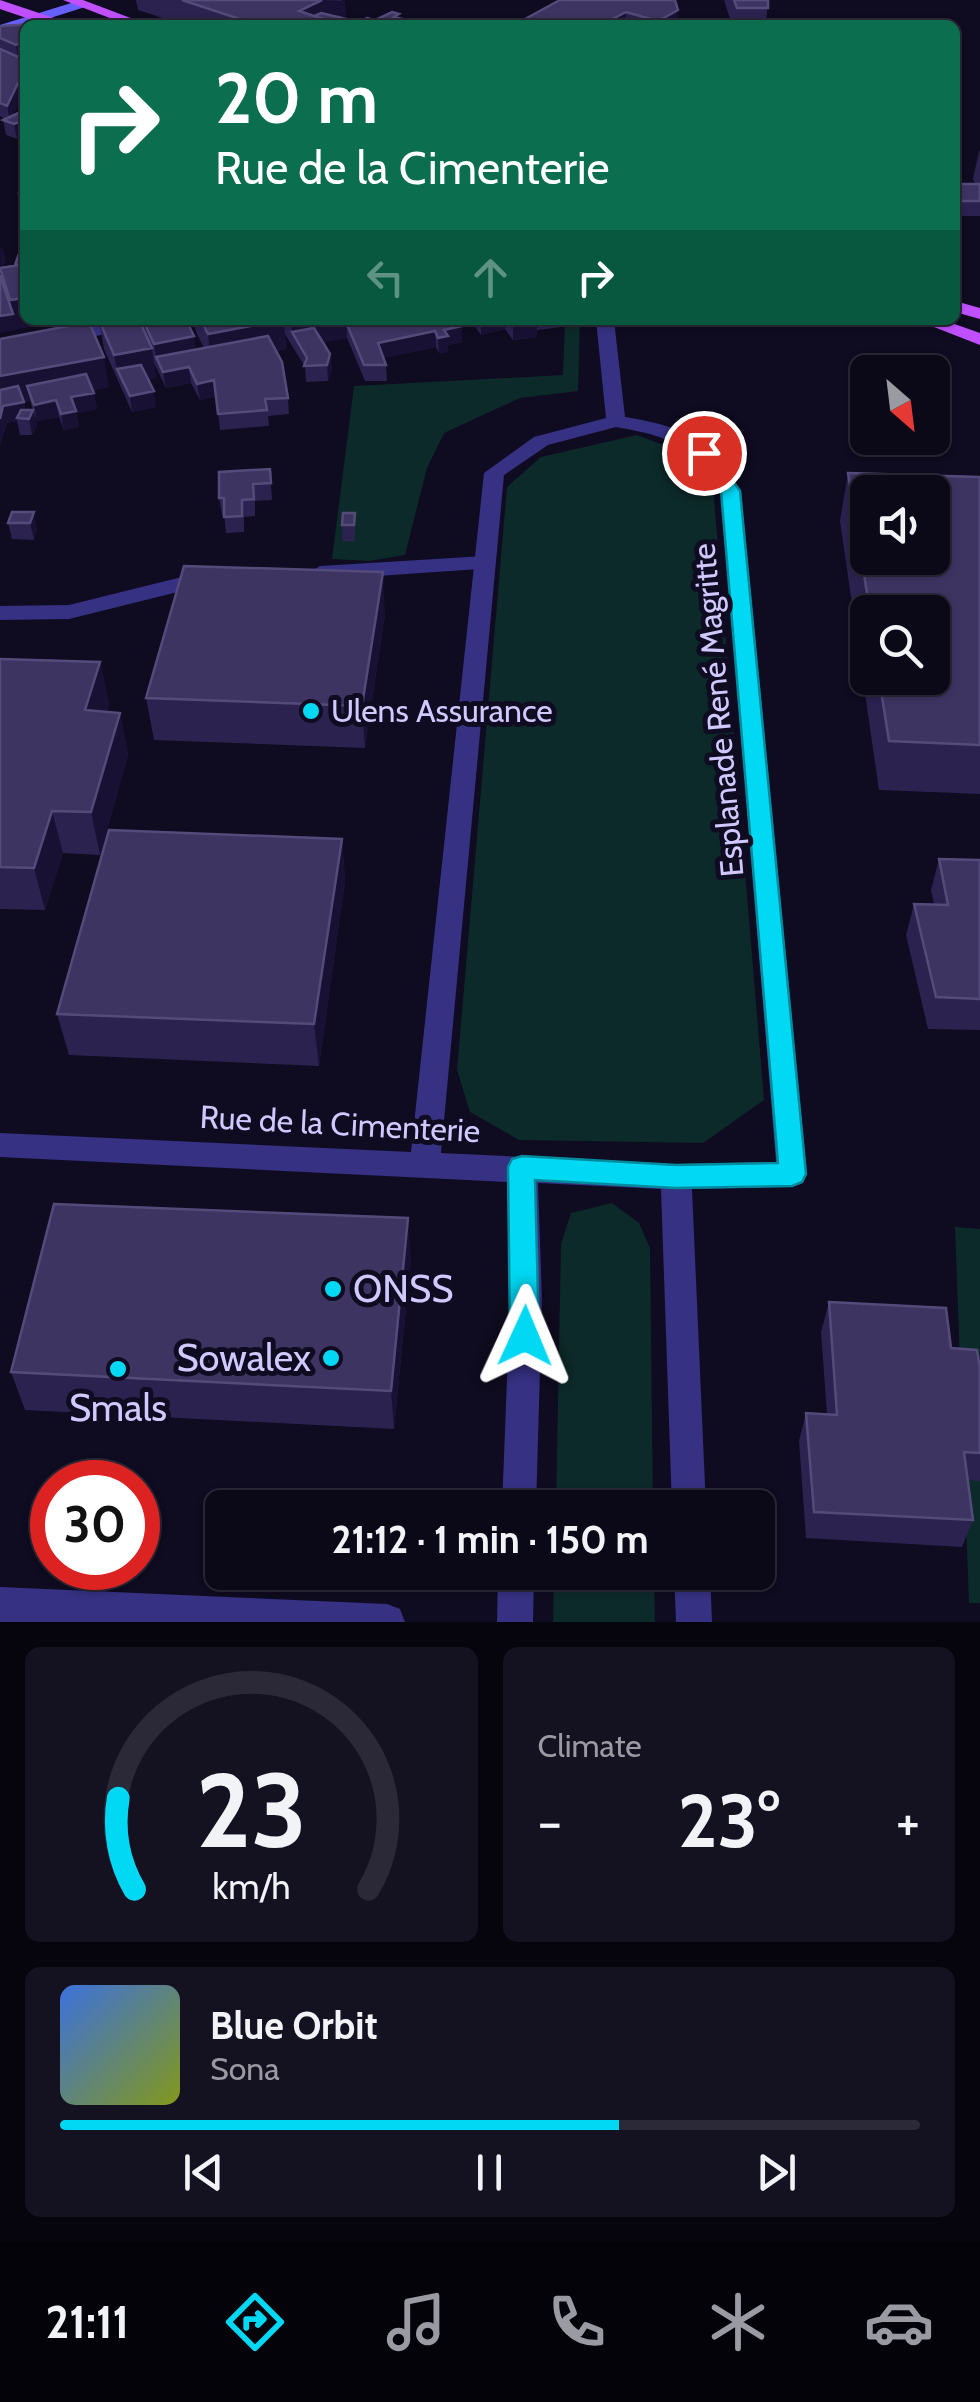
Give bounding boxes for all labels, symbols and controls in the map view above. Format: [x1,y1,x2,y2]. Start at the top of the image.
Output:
text: 20 m [215,55,378,141]
icon: right [50,60,180,190]
text: Rue de la Cimenterie [215,141,610,195]
icon: left [358,250,413,305]
icon: ahead [463,250,518,305]
icon: right [568,250,623,305]
north arrow [850,355,950,455]
map controls [850,355,950,695]
pin [662,411,747,496]
icon: arrive [677,426,732,481]
button: sound [850,475,950,575]
street label: Esplanade René Magritte [683,542,752,878]
button: search [850,595,950,695]
place label: Ulens Assurance [331,691,553,730]
marker: Ulens Assurance [300,700,322,722]
street label: Rue de la Cimenterie [199,1097,481,1150]
place label: ONSS [353,1265,453,1312]
marker: ONSS [322,1278,344,1300]
position arrow [473,1284,577,1388]
place label: Sowalex [176,1334,311,1381]
marker: Sowalex [320,1347,342,1369]
marker: Smals [107,1358,129,1380]
place label: Smals [69,1384,167,1431]
speed limit sign: 30 [30,1460,160,1590]
text: 21:12 · 1 min · 150 m [331,1516,649,1563]
text: Climate [538,1726,642,1765]
text: 23 [196,1747,307,1873]
text: 23° [678,1775,780,1866]
text: − [538,1788,562,1855]
text: + [896,1788,920,1855]
text: km/h [212,1865,290,1908]
text: Blue Orbit [210,2002,378,2049]
text: Sona [210,2049,280,2088]
icon: previous [176,2145,231,2200]
icon: pause [462,2145,517,2200]
icon: next [749,2145,804,2200]
icon: directions [220,2287,290,2357]
icon: music [381,2287,451,2357]
icon: phone [542,2287,612,2357]
icon: climate [703,2287,773,2357]
icon: car [864,2287,934,2357]
text: 21:11 [46,2295,129,2349]

